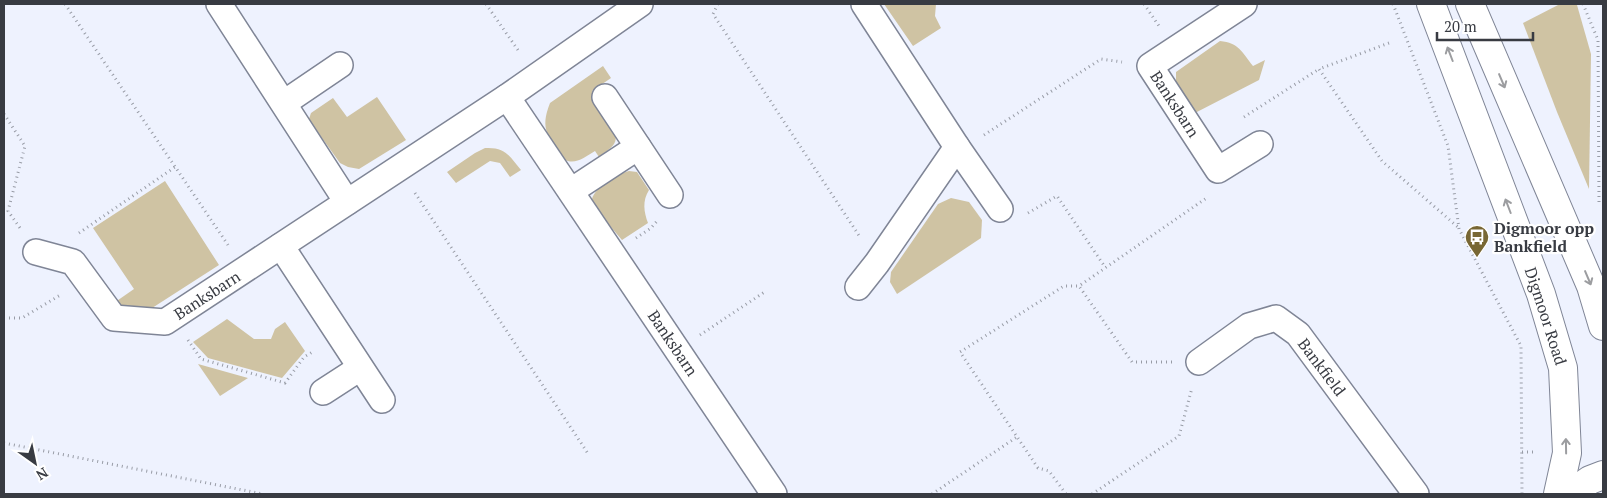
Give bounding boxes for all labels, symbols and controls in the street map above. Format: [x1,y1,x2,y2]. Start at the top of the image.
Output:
scale bar [1437,10,1533,42]
text: 20 m [1444,16,1477,36]
one-way arrow [1445,47,1454,62]
street label: Banksbarn [1145,67,1205,142]
one-way arrow [1498,73,1508,88]
one-way arrow [1503,199,1512,214]
place label: Digmoor opp Bankfield [1494,217,1594,257]
bus stop icon: Digmoor opp Bankfield [1464,224,1490,258]
street label: Digmoor Road [1520,264,1572,368]
street label: Banksbarn [170,265,245,325]
one-way arrow [1583,270,1593,285]
street label: Banksbarn [643,306,703,381]
street label: Bankfield [1293,334,1351,400]
north arrow [10,438,60,488]
one-way arrow [1562,439,1571,455]
text: N [32,463,52,485]

